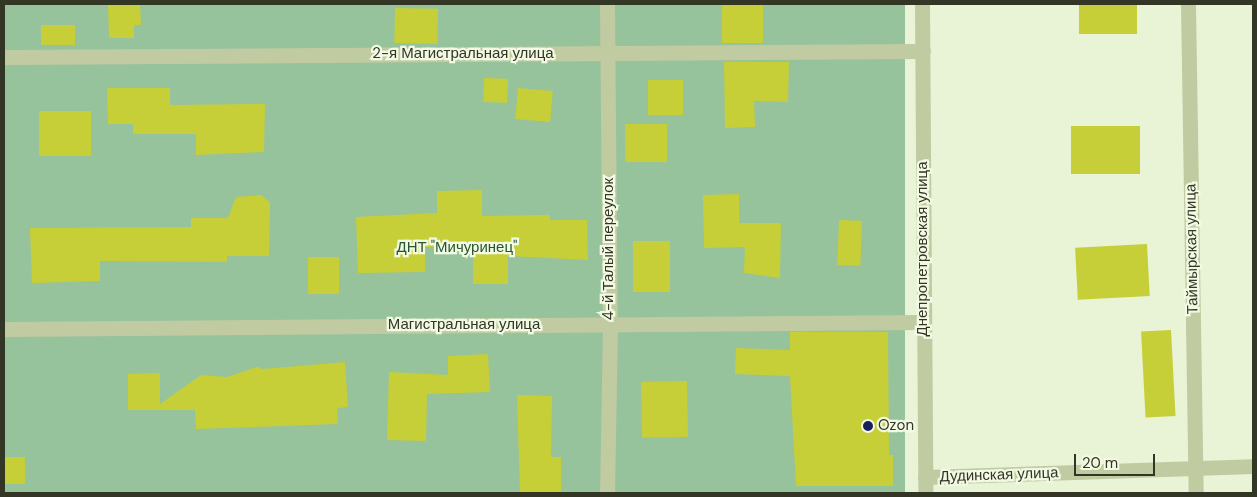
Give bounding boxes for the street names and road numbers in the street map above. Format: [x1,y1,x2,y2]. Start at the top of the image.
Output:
street label: 2-я Магистральная улица [372,45,554,63]
street label: Днепропетровская улица [914,162,932,336]
street label: 4-й Талый переулок [600,178,618,320]
street label: Таймырская улица [1182,183,1202,315]
street label: Магистральная улица [388,316,540,334]
street label: Дудинская улица [939,464,1059,486]

